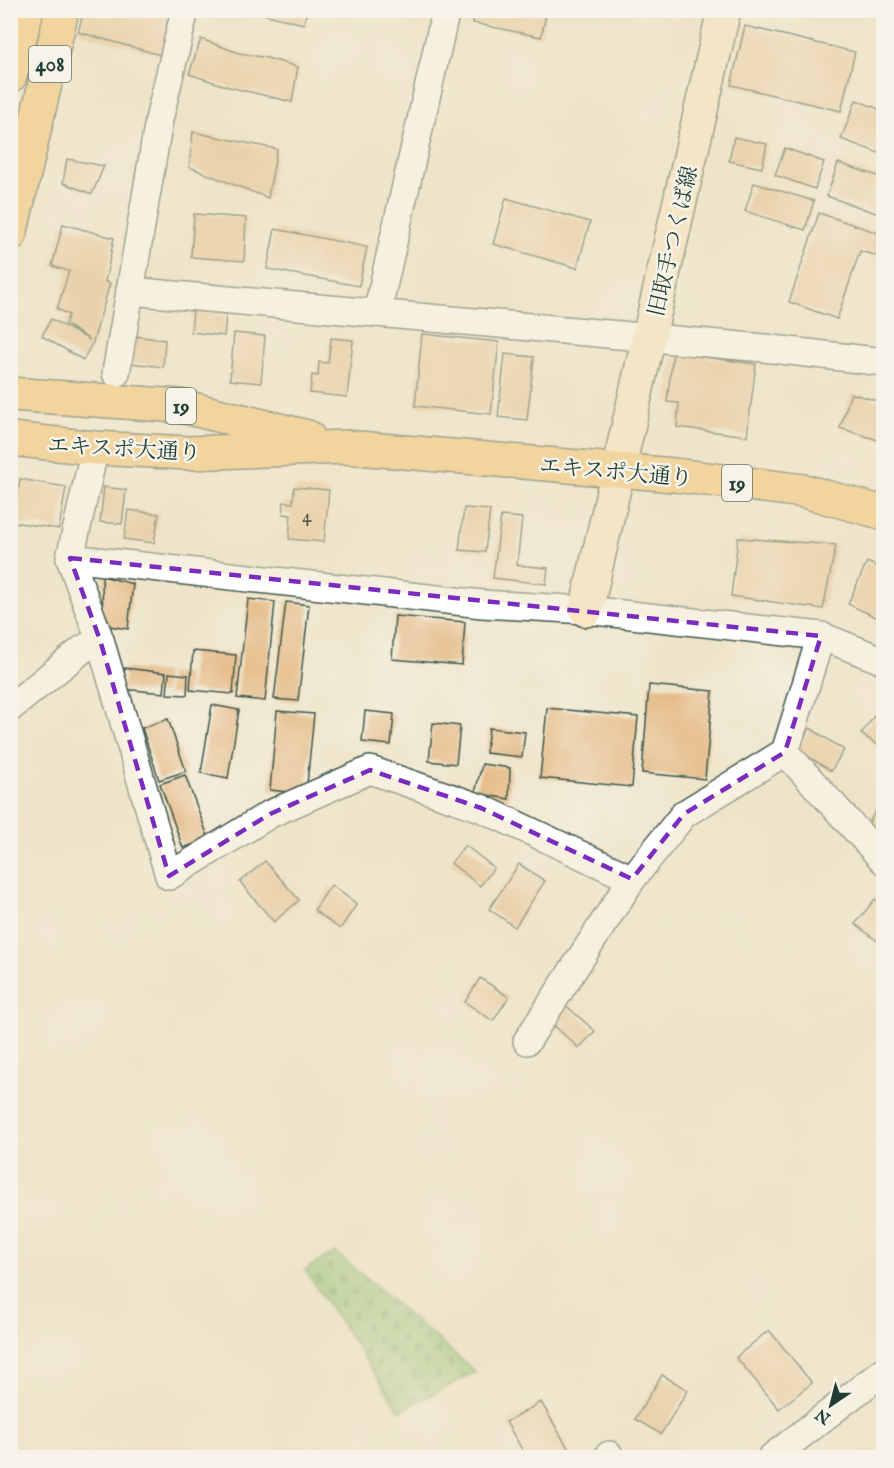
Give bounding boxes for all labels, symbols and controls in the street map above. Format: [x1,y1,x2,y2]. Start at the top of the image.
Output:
road number: 408 [29,46,71,82]
street label: 旧取手つくば線 [643,163,705,320]
road number: 19 [166,388,196,424]
street label: エキスポ大通り [46,432,201,468]
street label: エキスポ大通り [538,452,694,494]
road number: 19 [722,465,752,501]
house number: 4 [302,504,312,529]
north arrow [801,1375,861,1435]
text: N [812,1403,836,1428]

